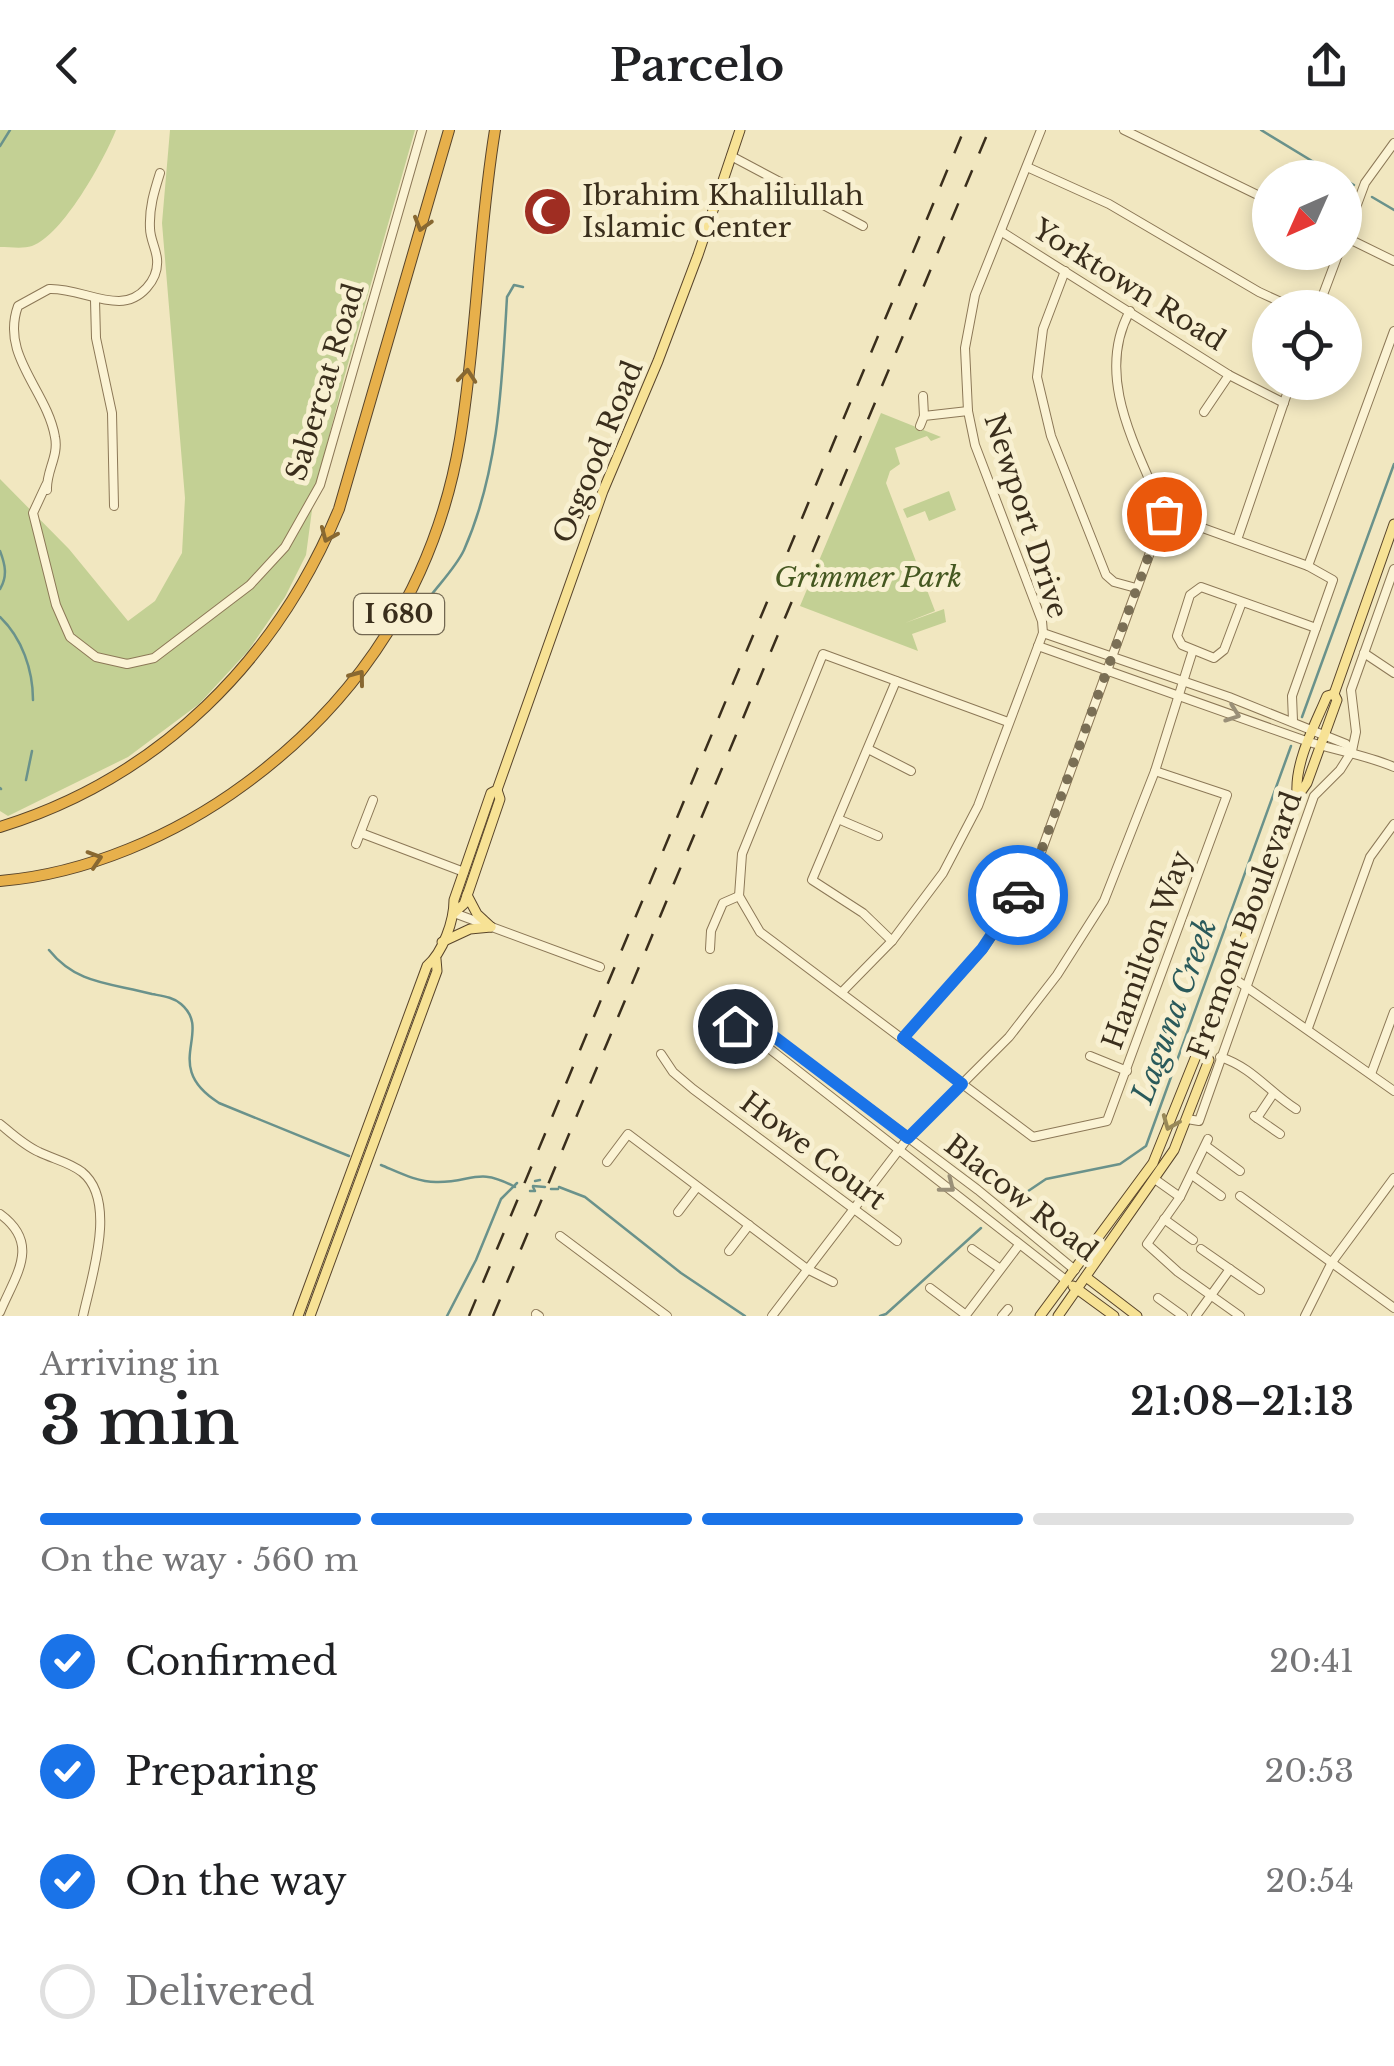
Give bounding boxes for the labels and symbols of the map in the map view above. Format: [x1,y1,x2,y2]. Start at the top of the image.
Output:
north arrow [1252,160,1362,270]
place label: Ibrahim Khalilullah Islamic Center [582,178,864,245]
mosque icon: Ibrahim Khalilullah Islamic Center [521,185,573,237]
street label: Yorktown Road [1025,211,1232,358]
one-way arrow [412,215,433,232]
street label: Sabercat Road [278,279,372,485]
street label: Osgood Road [545,356,651,548]
one-way arrow [456,367,478,383]
street label: Newport Drive [976,409,1076,623]
pin [1122,472,1207,557]
one-way arrow [320,525,340,543]
park label: Grimmer Park [774,560,962,595]
road number: I 680 [354,594,444,634]
one-way arrow [346,670,364,688]
one-way arrow [1224,703,1241,723]
street label: Fremont Boulevard [1180,787,1310,1063]
courier [968,845,1068,945]
street label: Hamilton Way [1095,846,1199,1054]
one-way arrow [85,851,102,871]
water label: Laguna Creek [1123,914,1224,1109]
pin [693,984,778,1069]
street label: Howe Court [733,1085,893,1218]
one-way arrow [1162,1113,1182,1131]
street label: Blacow Road [938,1127,1105,1269]
one-way arrow [936,1174,954,1191]

